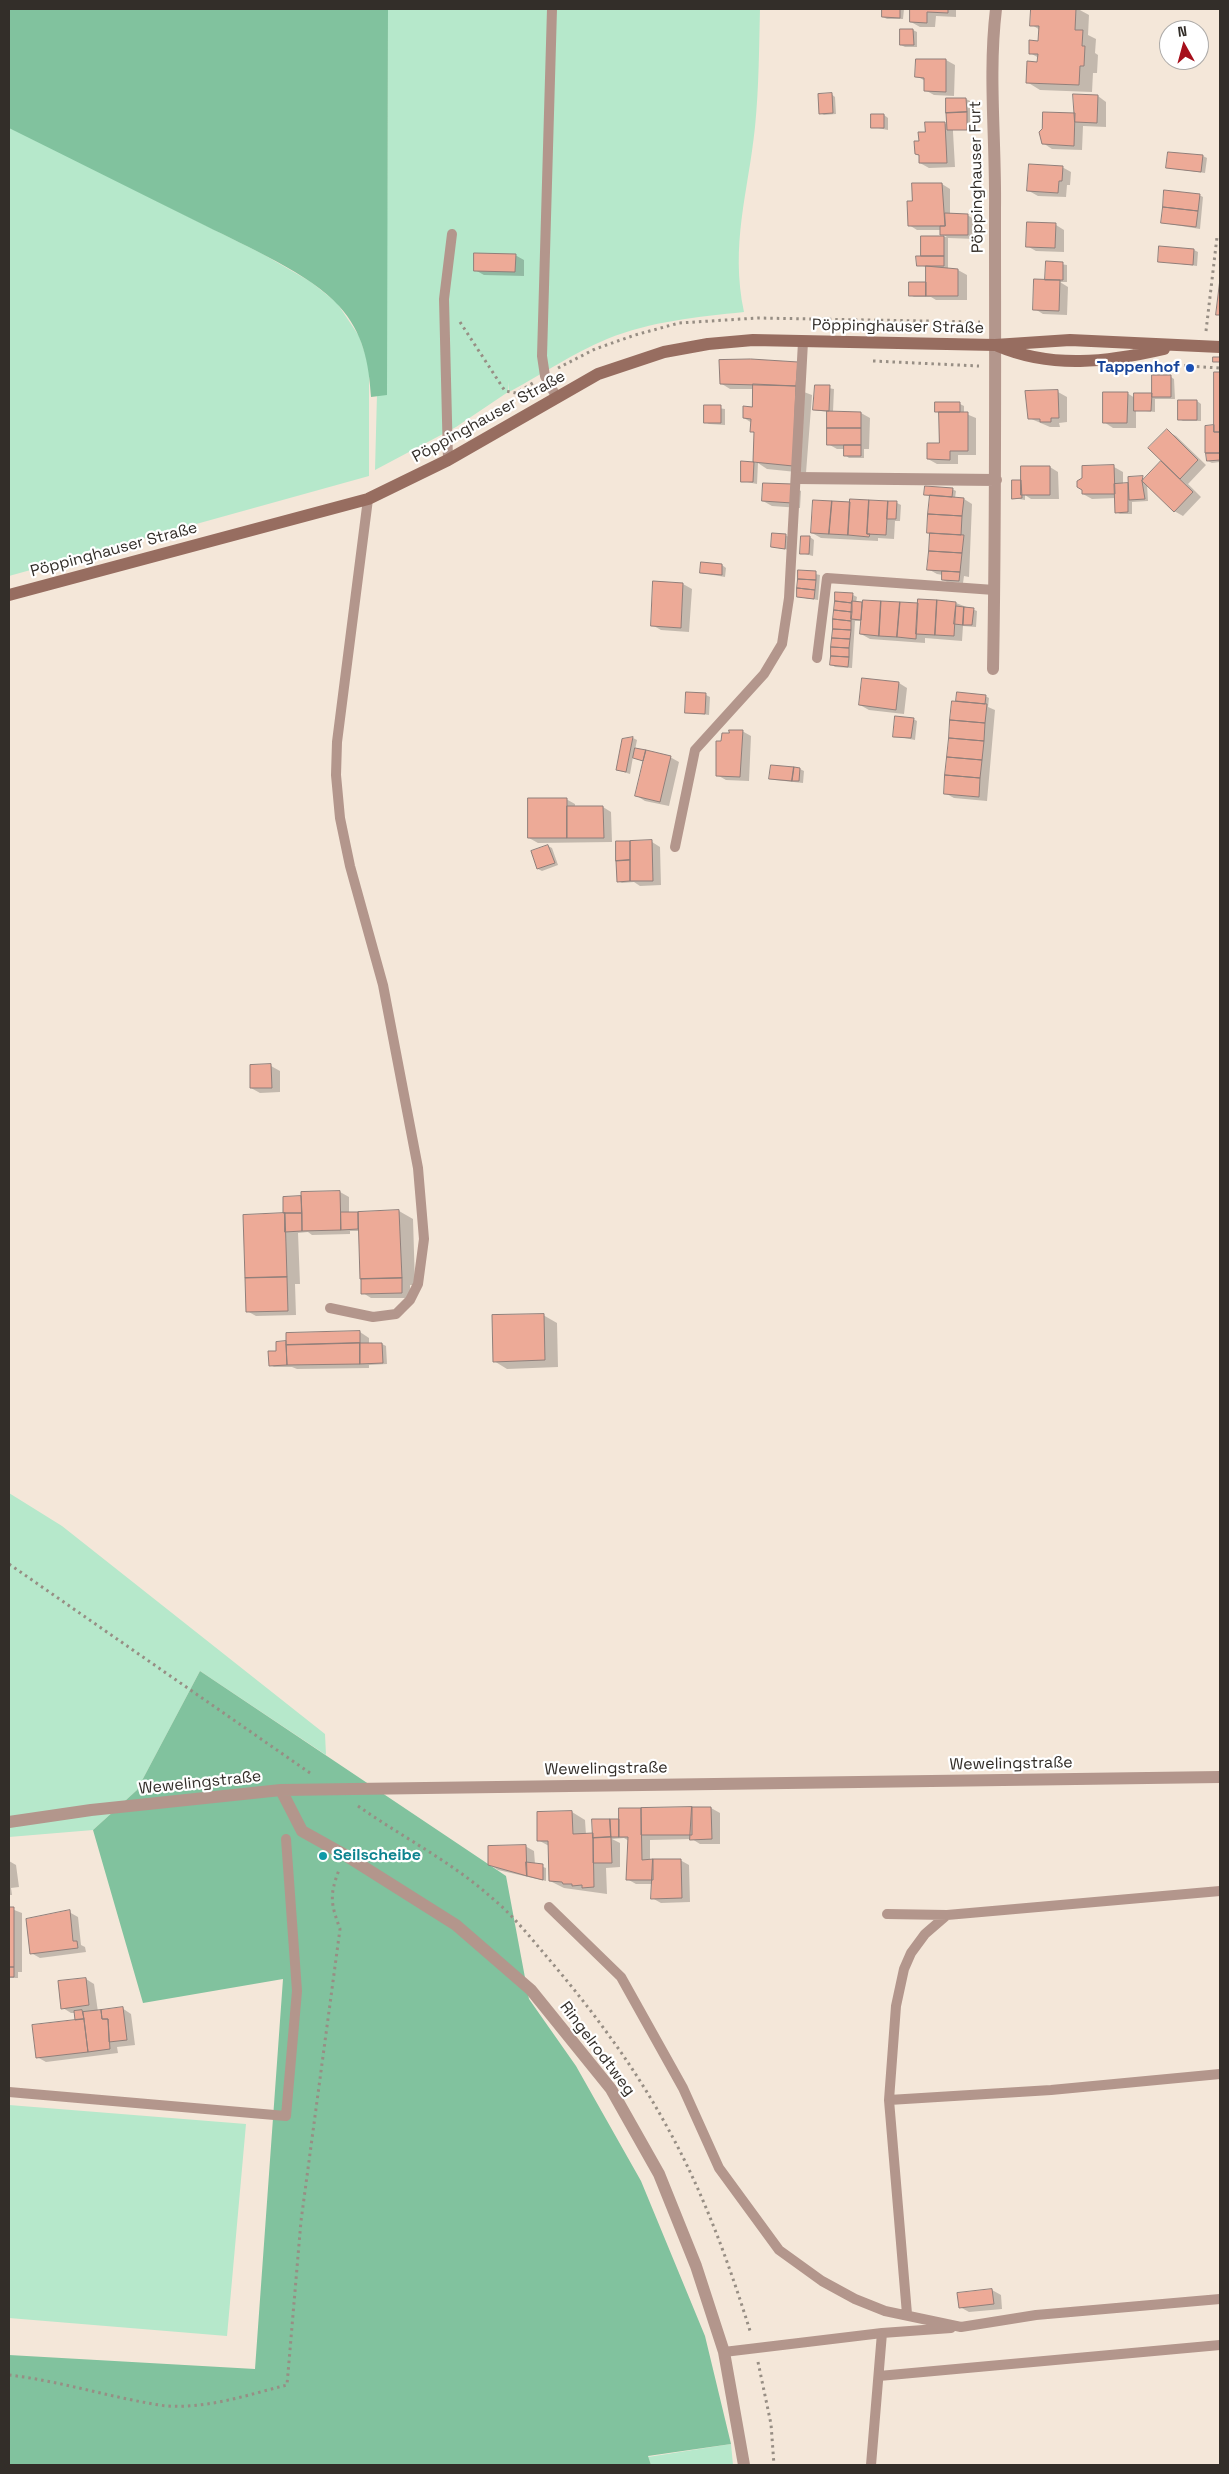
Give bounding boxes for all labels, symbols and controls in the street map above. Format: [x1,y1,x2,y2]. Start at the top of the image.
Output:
north arrow [1159,20,1209,70]
text: N [1177,22,1188,41]
street label: Pöppinghauser Furt [966,101,988,253]
street label: Pöppinghauser Straße [812,316,984,338]
place label: Tappenhof [1097,358,1180,378]
marker: Tappenhof [1184,362,1196,374]
street label: Pöppinghauser Straße [409,367,569,467]
street label: Pöppinghauser Straße [28,518,200,582]
street label: Wewelingstraße [949,1753,1073,1775]
street label: Wewelingstraße [544,1758,668,1780]
street label: Wewelingstraße [138,1767,262,1799]
place label: Seilscheibe [333,1846,421,1866]
marker: Seilscheibe [317,1850,329,1862]
street label: Ringelrodtweg [555,1998,639,2100]

